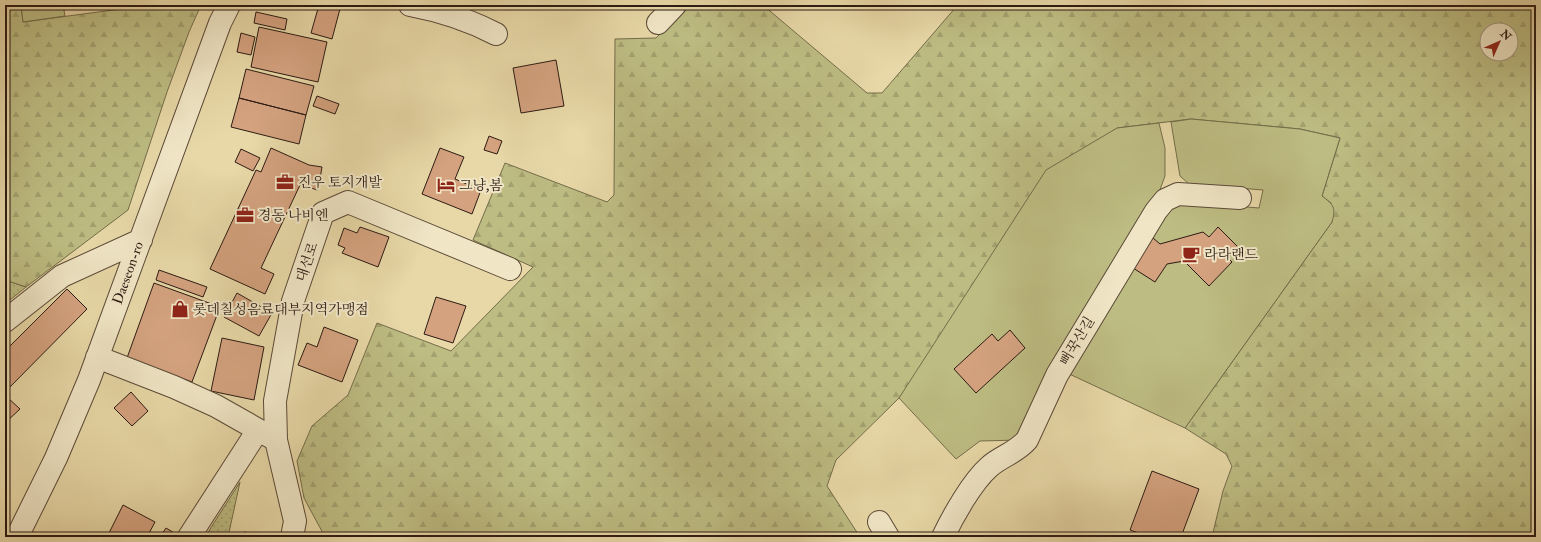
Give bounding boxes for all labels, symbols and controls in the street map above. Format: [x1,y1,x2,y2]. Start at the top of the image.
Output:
north arrow [1479,22,1519,62]
text: N [1497,26,1515,44]
office icon: 진우 토지개발 [275,172,295,192]
place label: 진우 토지개발 [298,174,383,191]
hotel icon: 그냥,봄 [436,175,456,195]
place label: 그냥,봄 [459,177,503,194]
office icon: 경동 나비엔 [235,205,255,225]
place label: 경동 나비엔 [258,207,329,224]
street label: Daeseon-ro [109,239,147,307]
street label: 대선로 [292,240,322,284]
cafe icon: 라라랜드 [1181,244,1201,264]
place label: 라라랜드 [1204,246,1259,263]
shop icon: 롯데칠성음료대부지역가맹점 [170,299,190,319]
place label: 롯데칠성음료대부지역가맹점 [193,301,369,318]
street label: 뻐꾹산길 [1056,313,1098,369]

